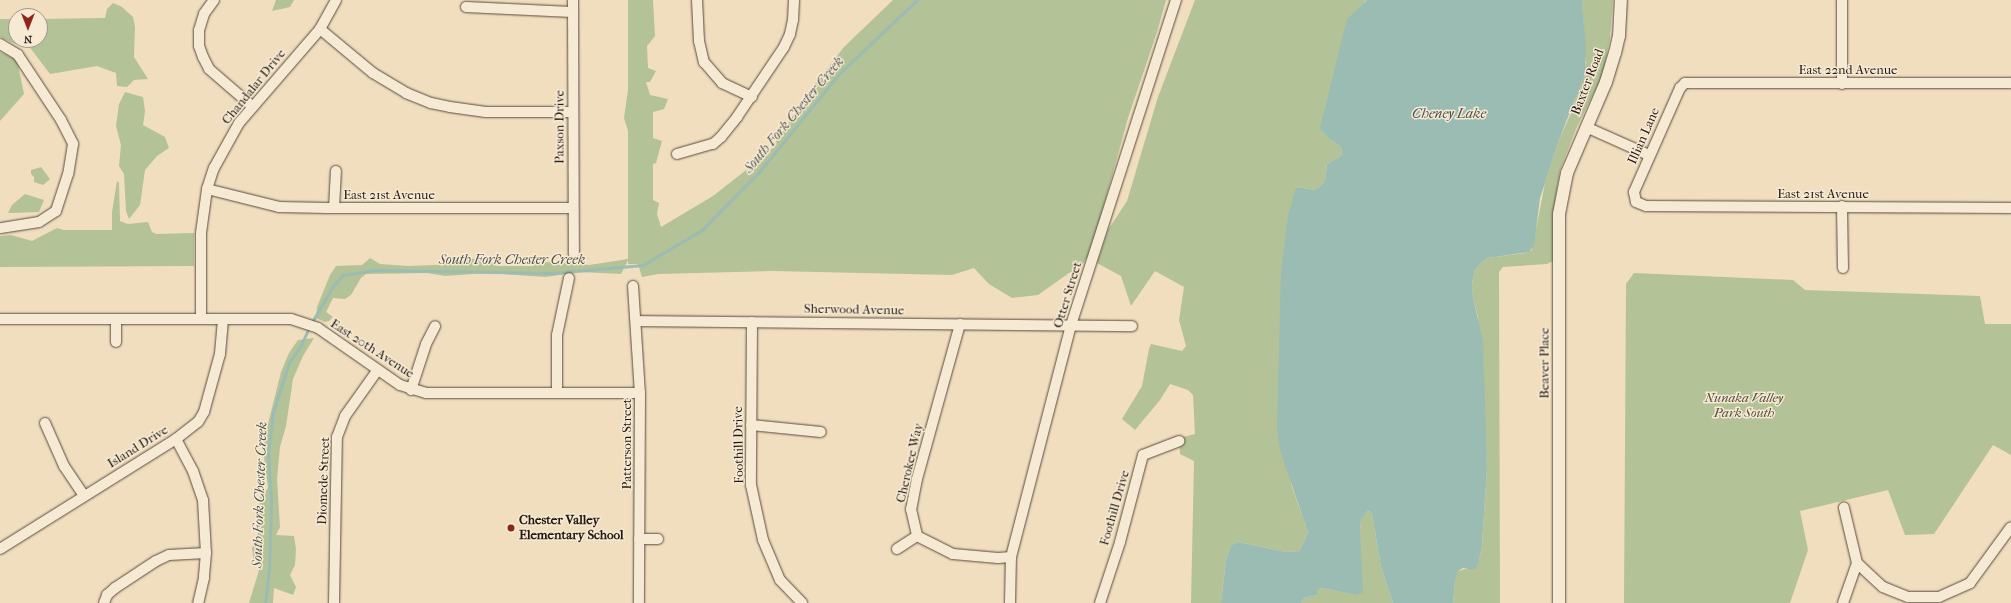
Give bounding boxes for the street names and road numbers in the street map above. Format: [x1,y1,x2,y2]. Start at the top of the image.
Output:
street label: Chandalar Drive [219,46,289,128]
street label: Baxter Road [1568,47,1608,117]
street label: East 22nd Avenue [1799,62,1897,78]
street label: Paxson Drive [552,90,568,164]
street label: Illian Lane [1625,105,1663,167]
street label: East 21st Avenue [1777,186,1869,202]
street label: East 21st Avenue [343,187,435,203]
street label: Otter Street [1051,260,1085,330]
street label: Sherwood Avenue [804,301,904,319]
street label: East 20th Avenue [327,316,417,382]
street label: Beaver Place [1537,327,1553,399]
street label: Patterson Street [619,399,635,489]
street label: Foothill Drive [731,406,747,484]
street label: Island Drive [105,422,171,472]
street label: Cherokee Way [893,422,927,504]
street label: Diomede Street [315,437,333,525]
street label: Foothill Drive [1097,469,1133,547]

